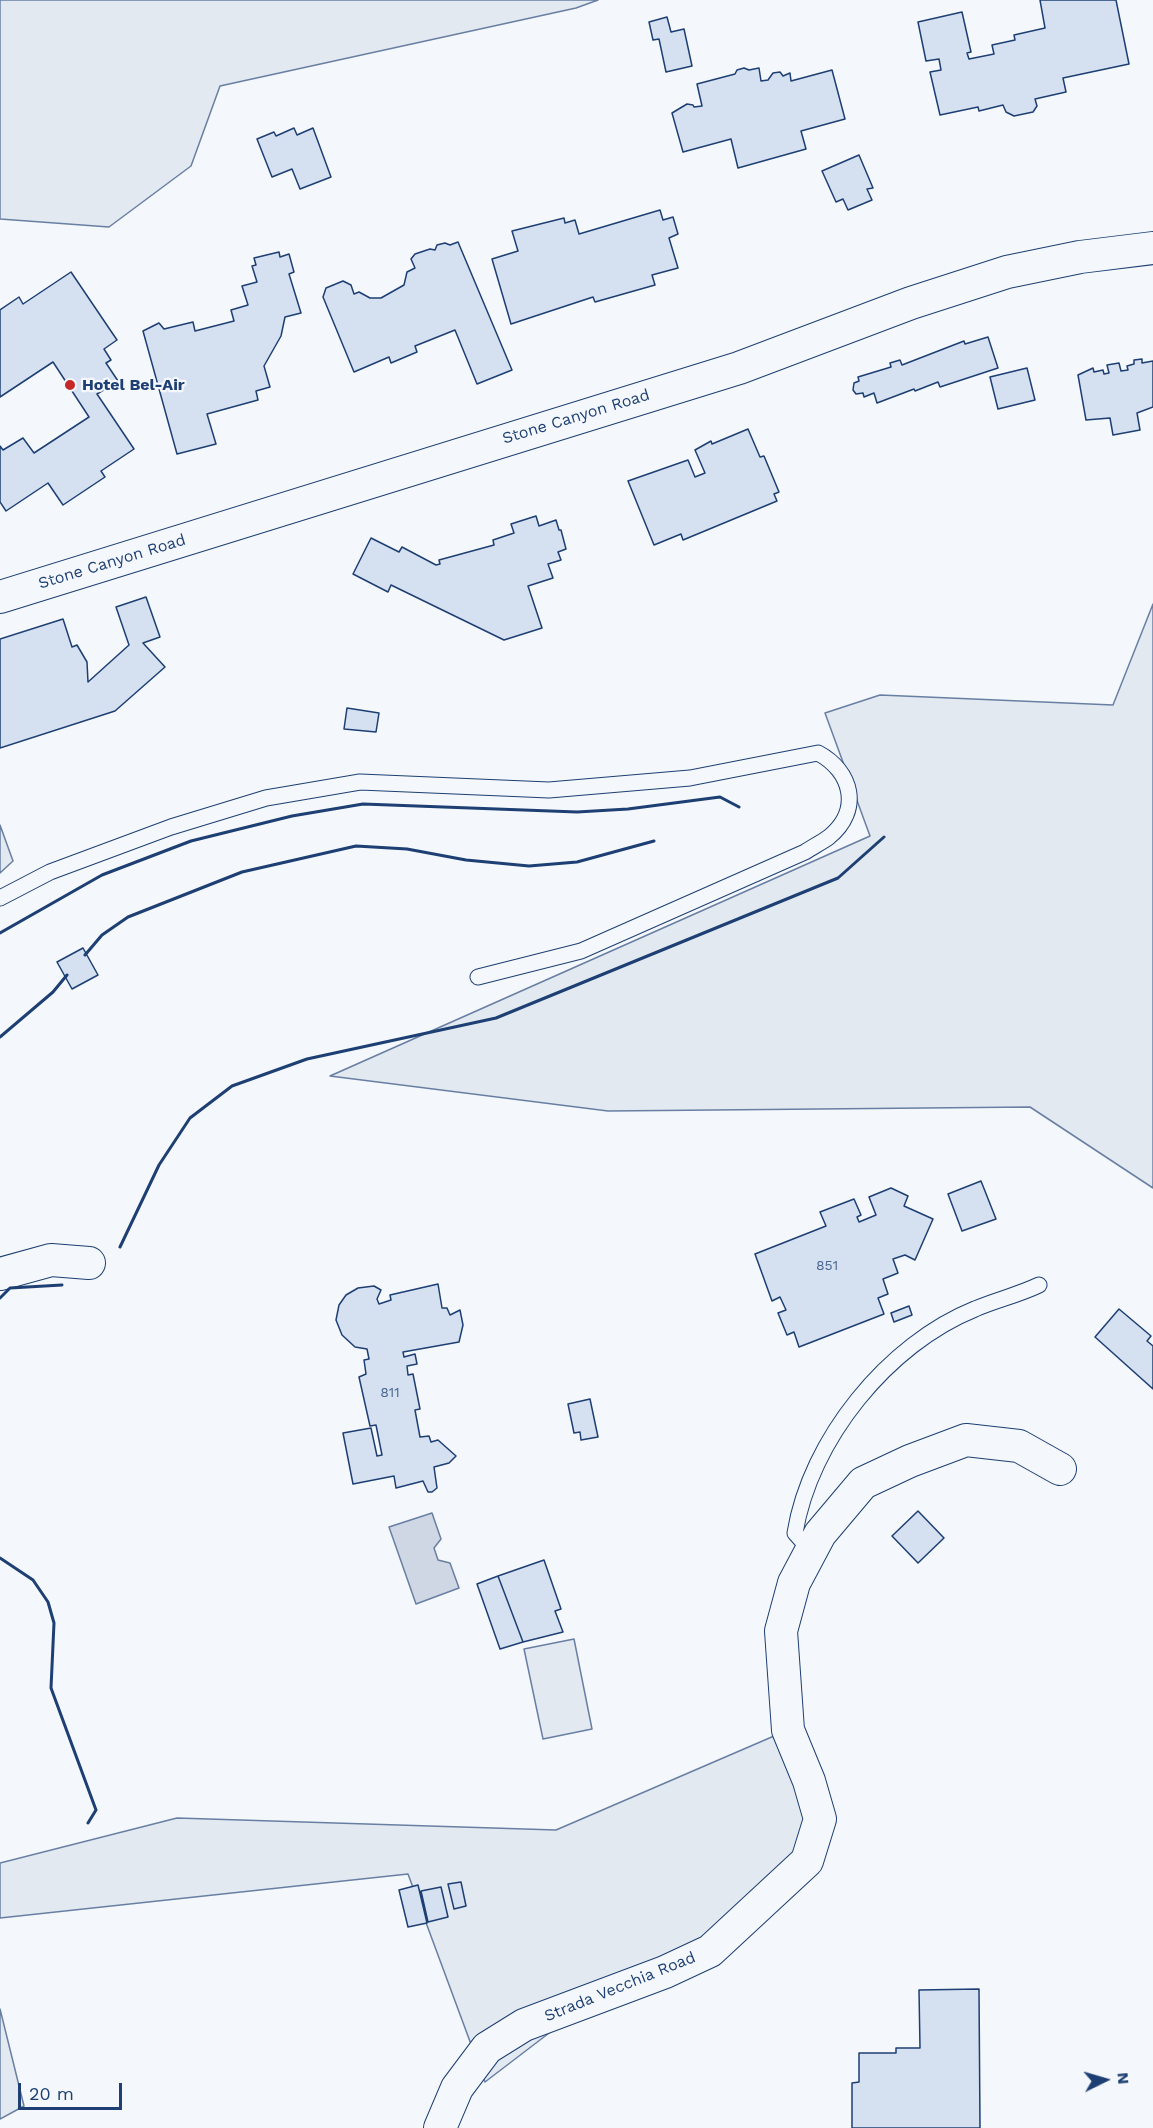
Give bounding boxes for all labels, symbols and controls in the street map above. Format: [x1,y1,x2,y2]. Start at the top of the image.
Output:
place label: Hotel Bel-Air [82,375,185,395]
marker: Hotel Bel-Air [63,378,77,392]
street label: Stone Canyon Road [500,385,652,449]
street label: Stone Canyon Road [36,530,188,594]
house number: 851 [816,1258,838,1274]
house number: 811 [380,1385,400,1401]
street label: Strada Vecchia Road [542,1948,698,2026]
north arrow [1075,2050,1135,2110]
scale bar [21,2071,124,2109]
text: N [1113,2072,1133,2085]
text: 20 m [29,2083,74,2104]

